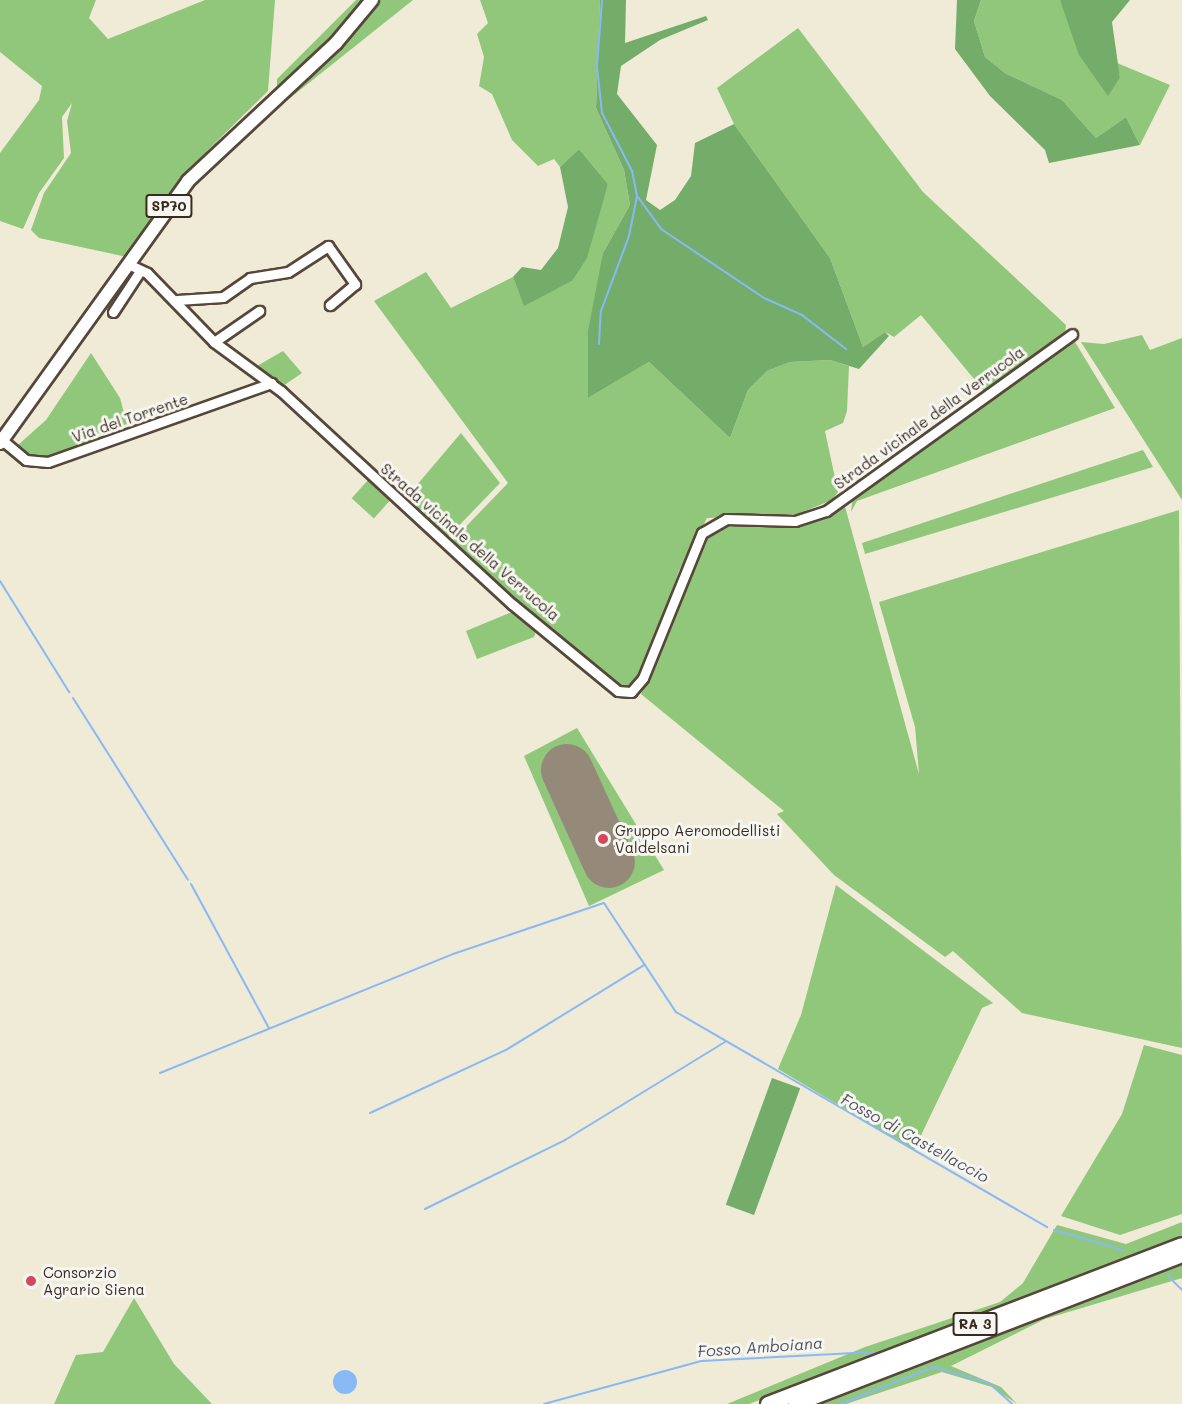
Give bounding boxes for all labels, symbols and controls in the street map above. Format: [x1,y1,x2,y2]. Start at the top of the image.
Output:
road number: SP70 [145,195,193,217]
street label: Strada vicinale della Verrucola [830,343,1028,493]
street label: Via del Torrente [70,390,190,446]
street label: Strada vicinale della Verrucola [377,460,563,624]
place label: Gruppo Aeromodellisti Valdelsani [615,821,780,856]
marker: Gruppo Aeromodellisti Valdelsani [596,832,610,846]
water label: Fosso di Castellaccio [838,1089,992,1187]
place label: Consorzio Agrario Siena [43,1263,145,1298]
marker: Consorzio Agrario Siena [24,1274,38,1288]
road number: RA 3 [952,1313,998,1335]
water label: Fosso Amboiana [697,1333,823,1361]

